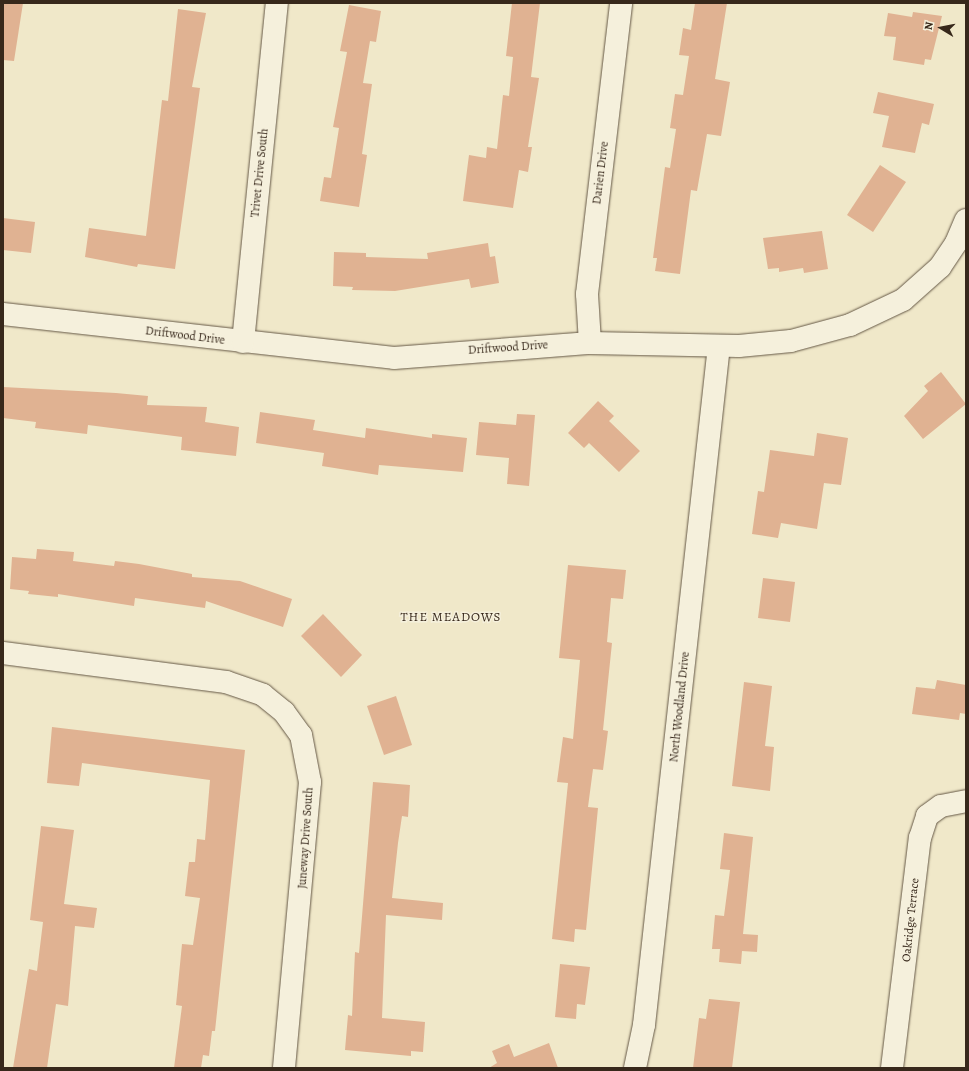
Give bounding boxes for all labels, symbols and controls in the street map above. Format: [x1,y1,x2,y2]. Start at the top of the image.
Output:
north arrow [921,8,961,48]
text: N [921,21,937,31]
street label: Trivet Drive South [248,128,272,218]
street label: Darien Drive [590,141,612,205]
street label: Driftwood Drive [144,324,226,348]
street label: Driftwood Drive [467,338,549,358]
district label: THE MEADOWS [401,609,501,625]
street label: North Woodland Drive [667,651,693,763]
street label: Juneway Drive South [295,787,317,889]
street label: Oakridge Terrace [899,877,923,963]

